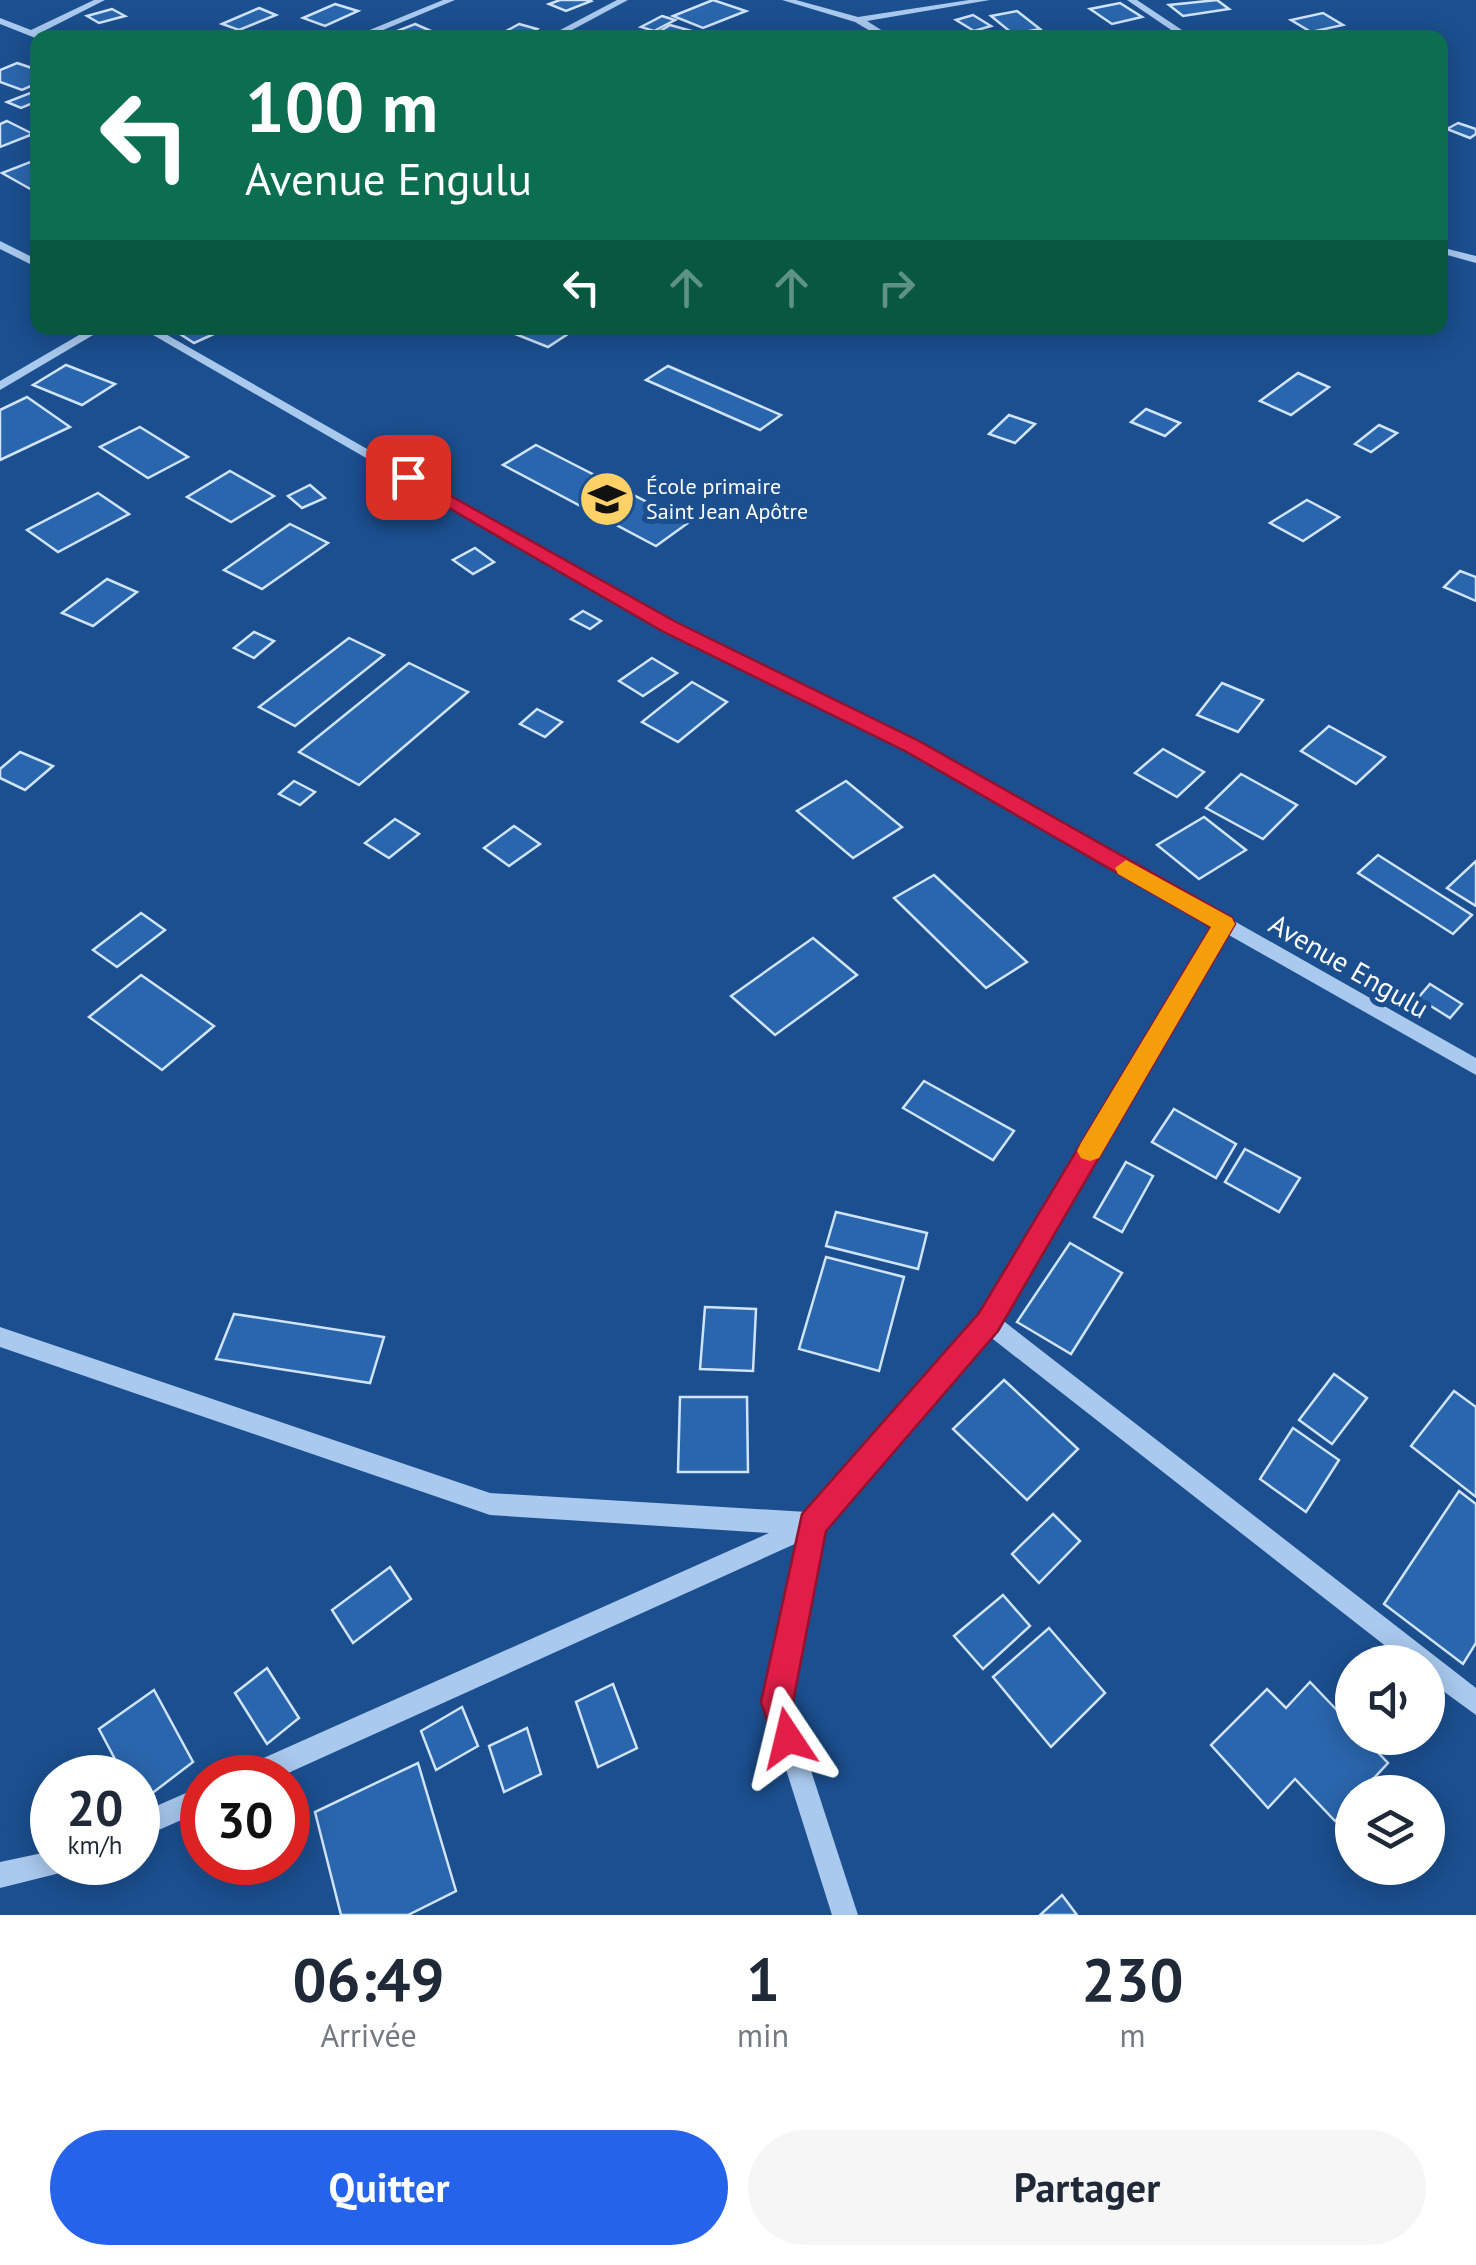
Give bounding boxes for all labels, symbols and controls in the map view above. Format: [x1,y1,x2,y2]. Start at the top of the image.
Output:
text: 100 m [245,61,438,151]
icon: left [80,70,210,200]
text: Avenue Engulu [245,149,532,207]
icon: left [554,260,609,315]
icon: ahead [659,260,714,315]
icon: ahead [764,260,819,315]
icon: right [869,260,924,315]
pin [366,435,451,520]
icon: arrive [381,450,436,505]
school or university icon: École primaire Saint Jean Apôtre [577,469,637,529]
place label: École primaire Saint Jean Apôtre [646,472,808,525]
street label: Avenue Engulu [1263,905,1436,1026]
map controls [1335,1645,1445,1885]
button: sound [1335,1645,1445,1755]
position arrow [736,1686,840,1790]
speed limit sign: 30 [180,1755,310,1885]
text: 20 [67,1775,123,1840]
button: layers [1335,1775,1445,1885]
text: km/h [68,1829,122,1861]
text: 06:49 [292,1940,445,2018]
text: 1 [746,1940,780,2018]
text: 230 [1082,1940,1184,2018]
text: Arrivée [320,2014,417,2056]
text: min [737,2014,789,2056]
text: m [1120,2014,1146,2056]
button: Quitter [50,2130,728,2245]
button: Partager [748,2130,1426,2245]

